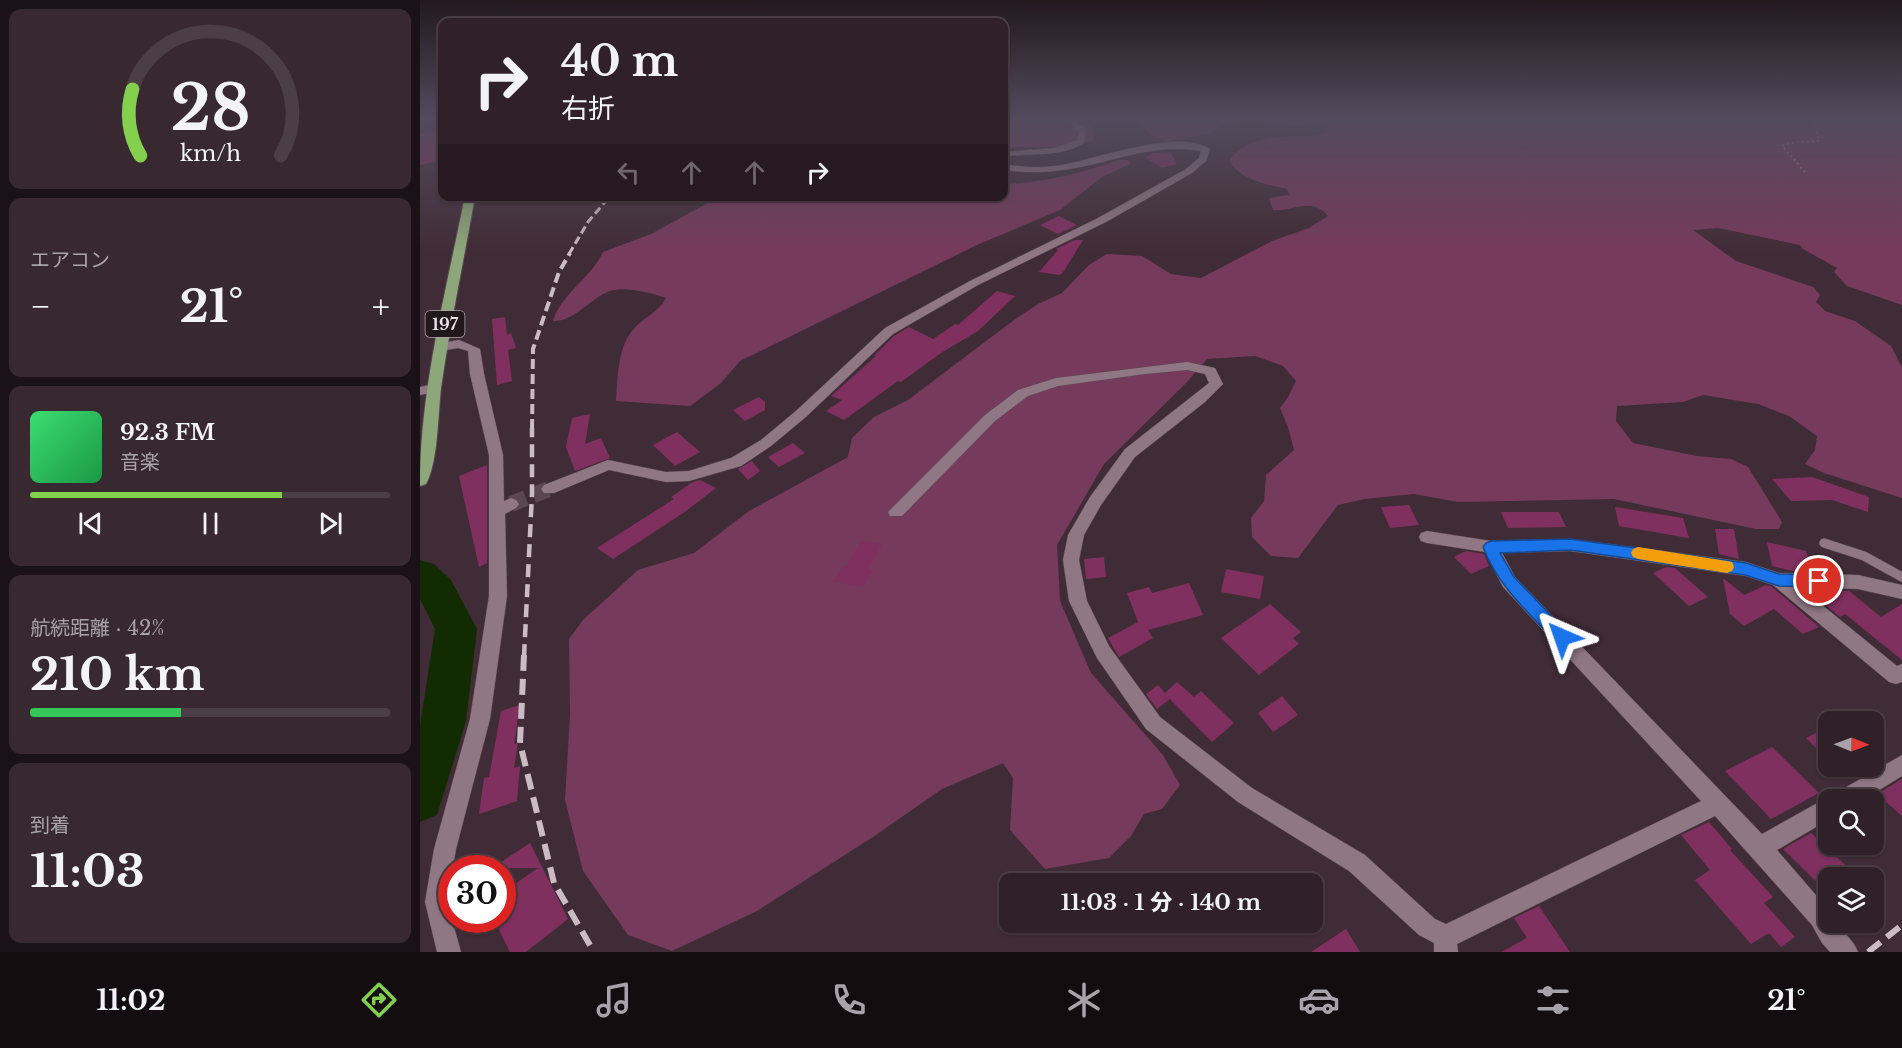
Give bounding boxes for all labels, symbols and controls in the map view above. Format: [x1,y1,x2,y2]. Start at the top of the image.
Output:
text: 40 m [561,35,678,87]
icon: right [462,42,540,120]
text: 28 [170,69,250,147]
text: 右折 [561,92,615,125]
text: km/h [180,140,241,167]
icon: left [612,156,645,189]
icon: ahead [675,156,708,189]
icon: ahead [738,156,771,189]
icon: right [801,156,834,189]
text: エアコン [30,248,110,272]
text: 21° [179,278,243,334]
text: − [30,286,51,327]
text: + [372,286,390,327]
road number: 197 [426,311,464,337]
text: 92.3 FM [120,419,215,446]
text: 音楽 [120,450,160,474]
icon: previous [74,507,107,540]
icon: pause [194,507,227,540]
icon: next [314,507,347,540]
pin [1793,555,1844,606]
icon: arrive [1802,564,1835,597]
position arrow [1530,605,1594,669]
text: 航続距離 · 42% [30,616,165,640]
text: 210 km [30,646,205,702]
north arrow [1818,711,1884,777]
map controls [1818,711,1884,933]
button: search [1818,789,1884,855]
text: 到着 [30,813,70,837]
text: 11:03 [30,843,145,899]
speed limit sign: 30 [438,855,516,933]
button: layers [1818,867,1884,933]
text: 11:03 · 1 分 · 140 m [1061,889,1261,916]
icon: directions [358,979,400,1021]
icon: music [593,979,635,1021]
icon: phone [828,979,870,1021]
icon: climate [1063,979,1105,1021]
icon: car [1298,979,1340,1021]
icon: filters [1532,979,1574,1021]
text: 11:02 [96,984,166,1017]
text: 21° [1767,984,1806,1017]

